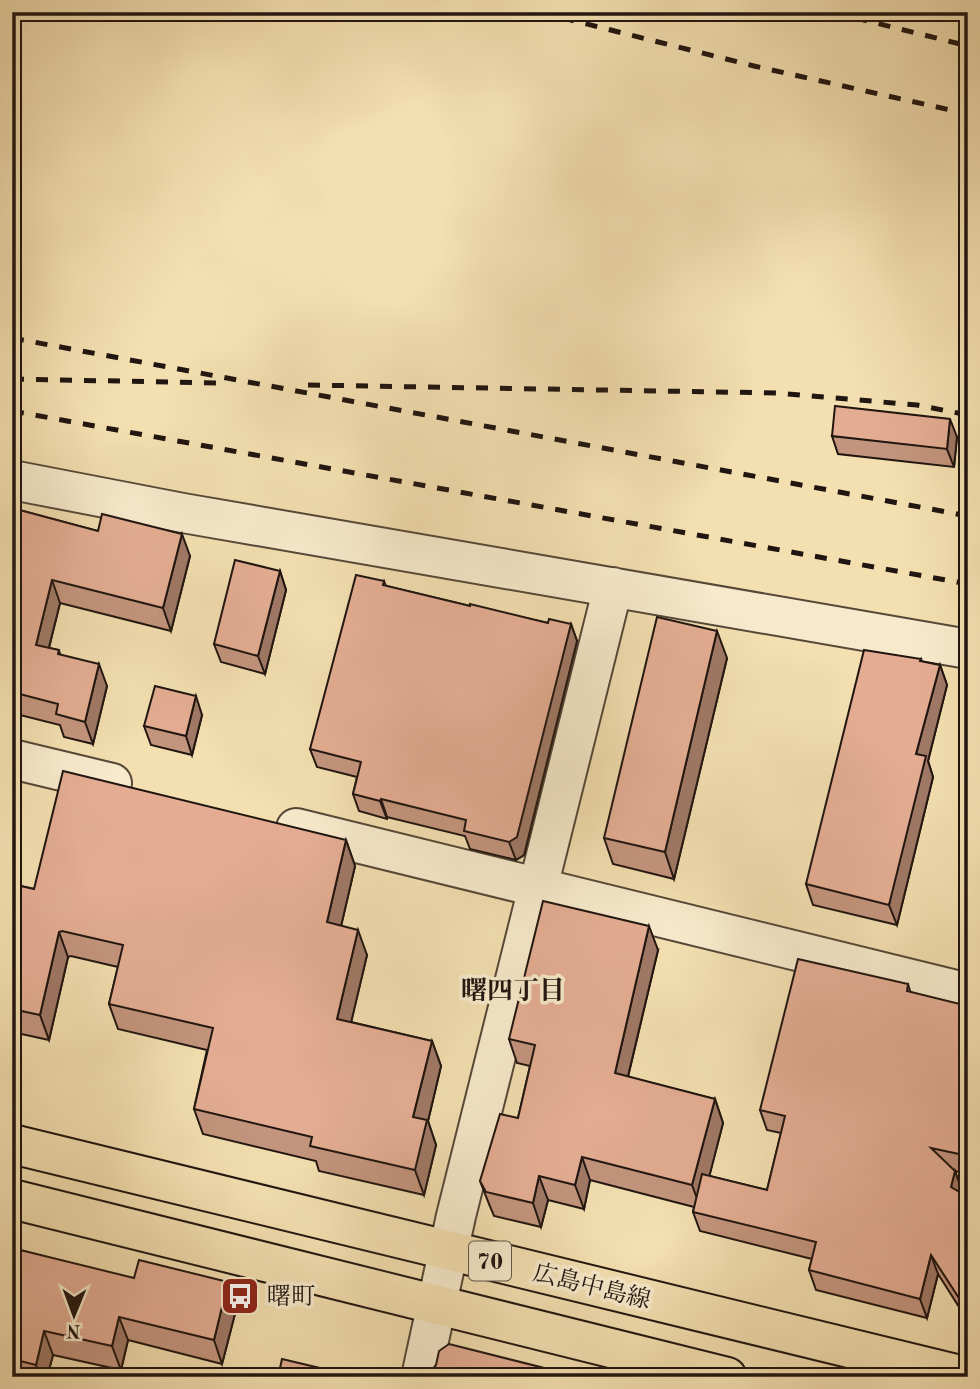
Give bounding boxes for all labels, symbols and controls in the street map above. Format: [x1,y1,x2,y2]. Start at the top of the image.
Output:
district label: 曙四丁目 [461,977,565,1005]
road number: 70 [469,1242,511,1280]
street label: 広島中島線 [530,1259,653,1314]
bus stop icon: 曙町 [219,1275,261,1317]
north arrow [38,1280,108,1350]
place label: 曙町 [267,1284,315,1310]
text: N [66,1320,81,1339]

